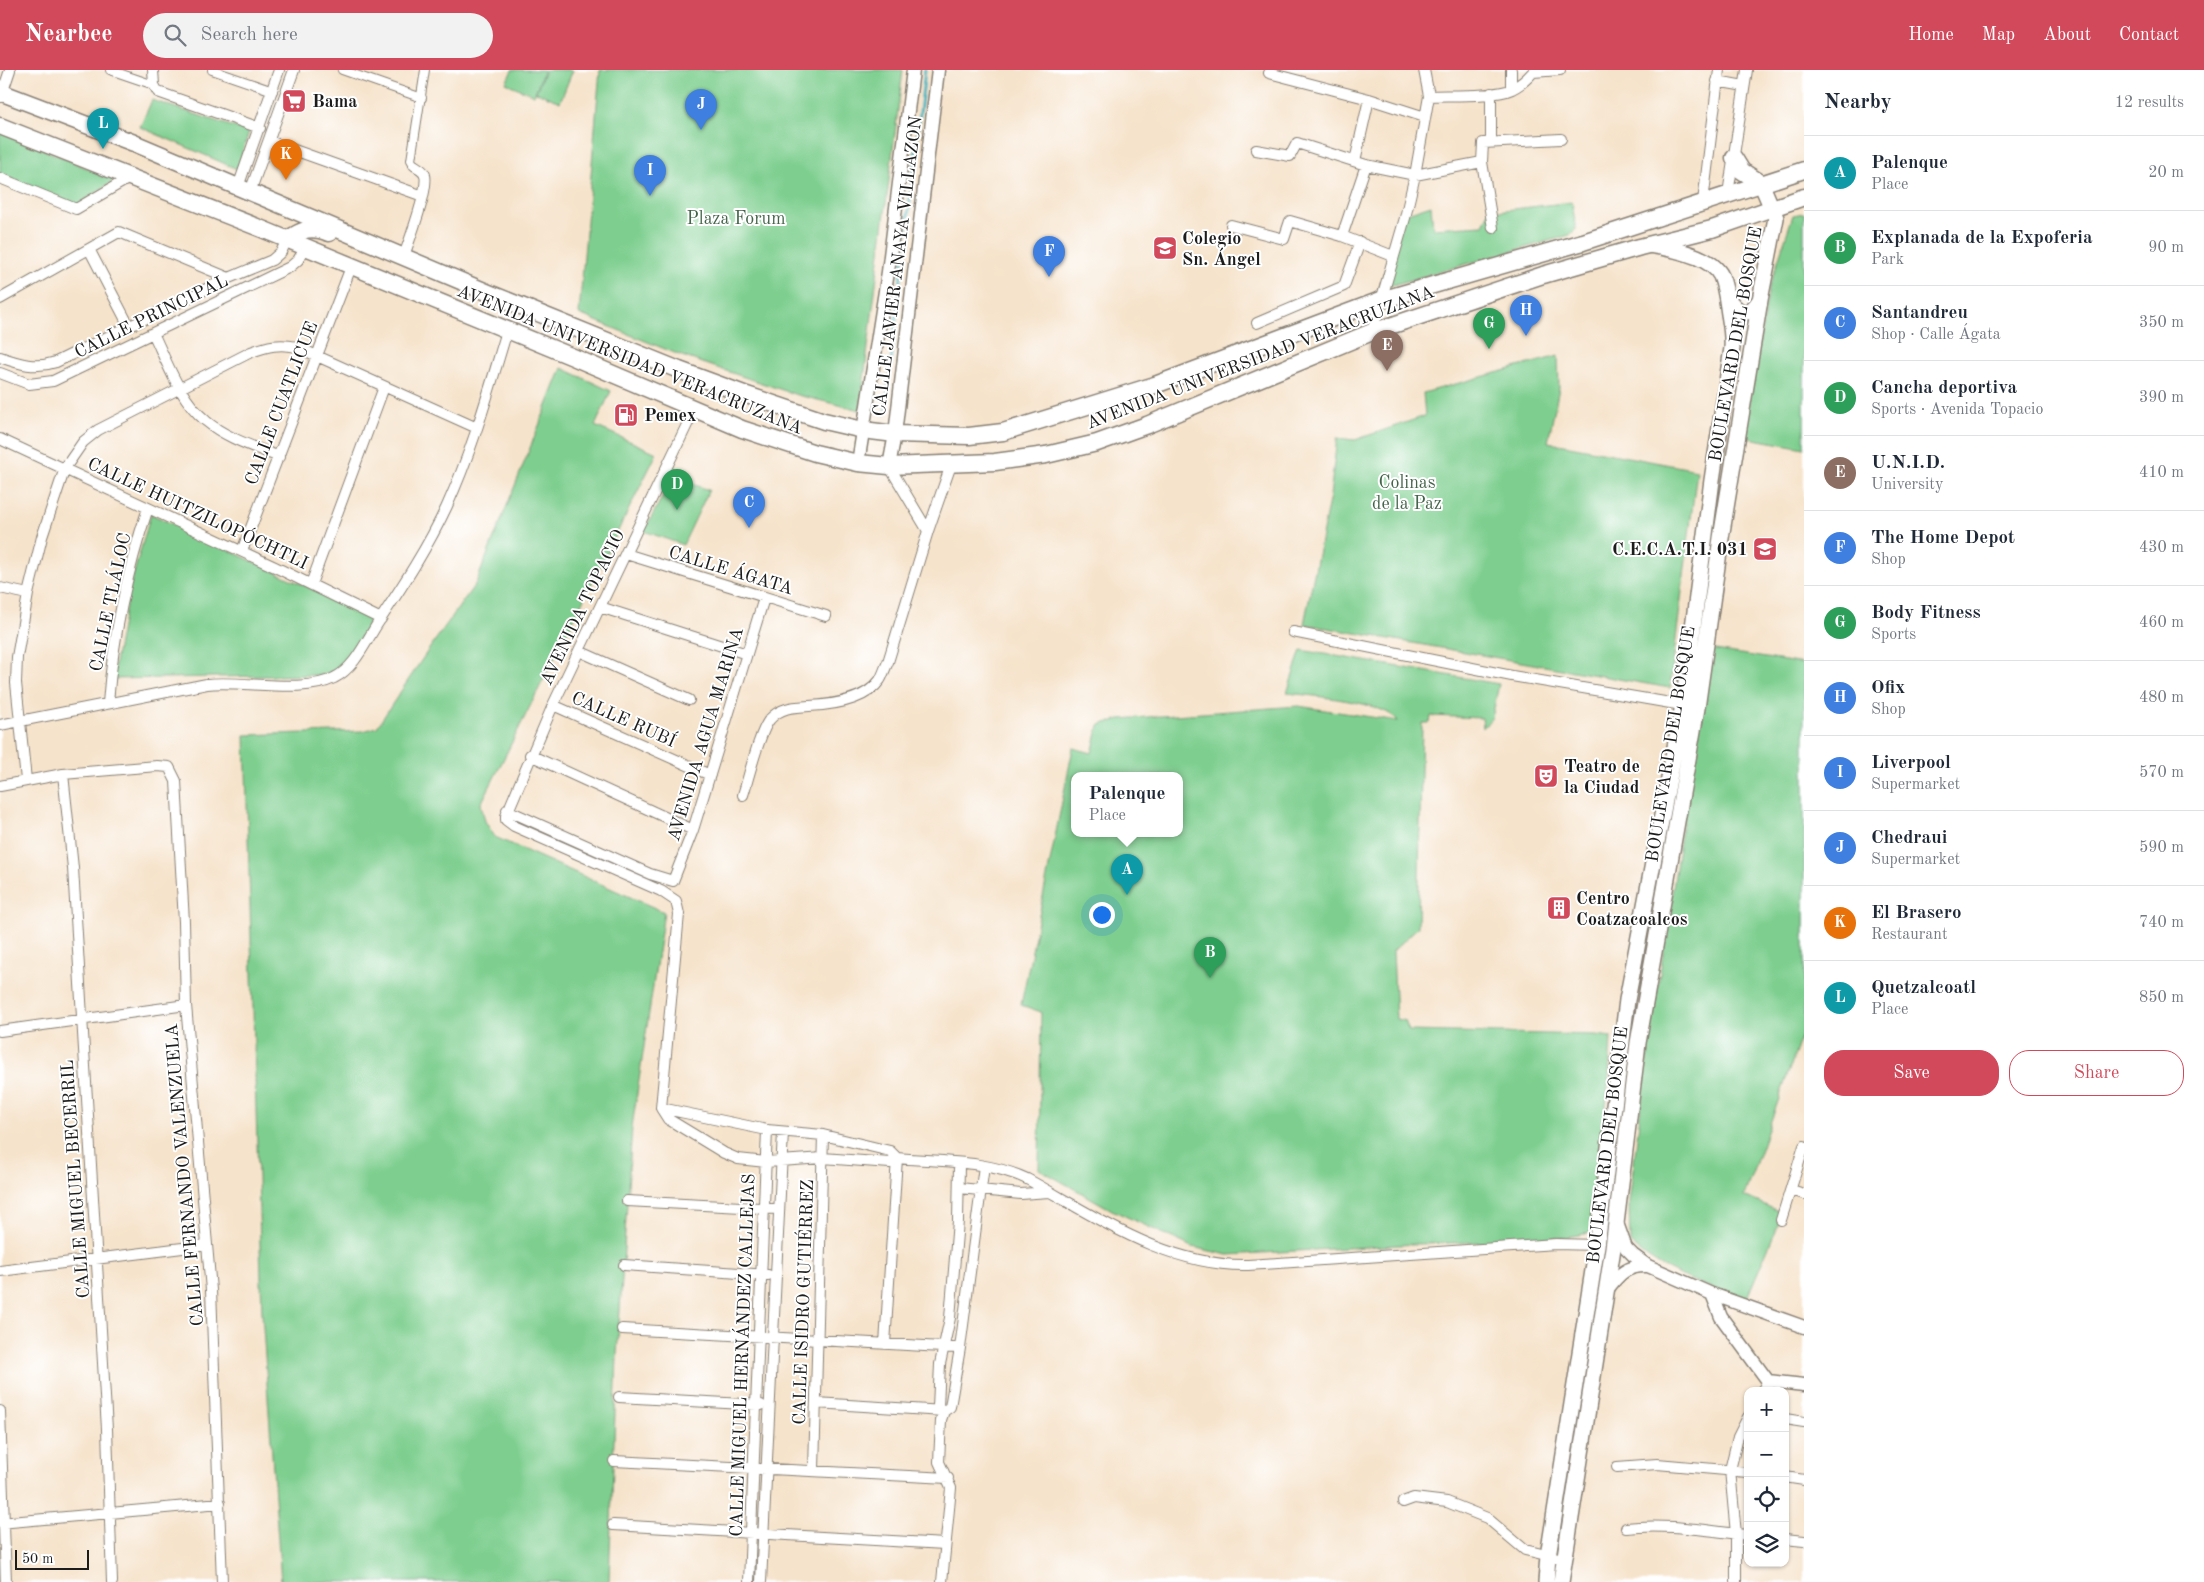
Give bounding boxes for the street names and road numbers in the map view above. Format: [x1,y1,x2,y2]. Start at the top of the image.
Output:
street label: CALLE JAVIER ANAYA VILLAZON [871,115,925,417]
street label: BOULEVARD DEL BOSQUE [1706,225,1766,463]
street label: CALLE PRINCIPAL [72,272,231,362]
street label: AVENIDA UNIVERSIDAD VERACRUZANA [1083,280,1437,434]
street label: AVENIDA UNIVERSIDAD VERACRUZANA [454,282,805,438]
street label: CALLE CUATLICUE [242,319,321,488]
street label: CALLE HUITZILOPÓCHTLI [84,450,313,573]
street label: AVENIDA TOPACIO [537,527,628,688]
street label: CALLE TLÁLOC [84,530,135,673]
street label: CALLE ÁGATA [666,540,796,599]
street label: AVENIDA AGUA MARINA [665,625,747,843]
street label: BOULEVARD DEL BOSQUE [1643,625,1699,864]
street label: CALLE RUBÍ [569,685,680,751]
street label: CALLE FERNANDO VALENZUELA [163,1023,207,1327]
street label: BOULEVARD DEL BOSQUE [1585,1025,1631,1265]
street label: CALLE MIGUEL BECERRIL [59,1059,93,1299]
street label: CALLE MIGUEL HERNÁNDEZ CALLEJAS [724,1173,758,1537]
street label: CALLE ISIDRO GUTIÉRREZ [787,1179,817,1425]

